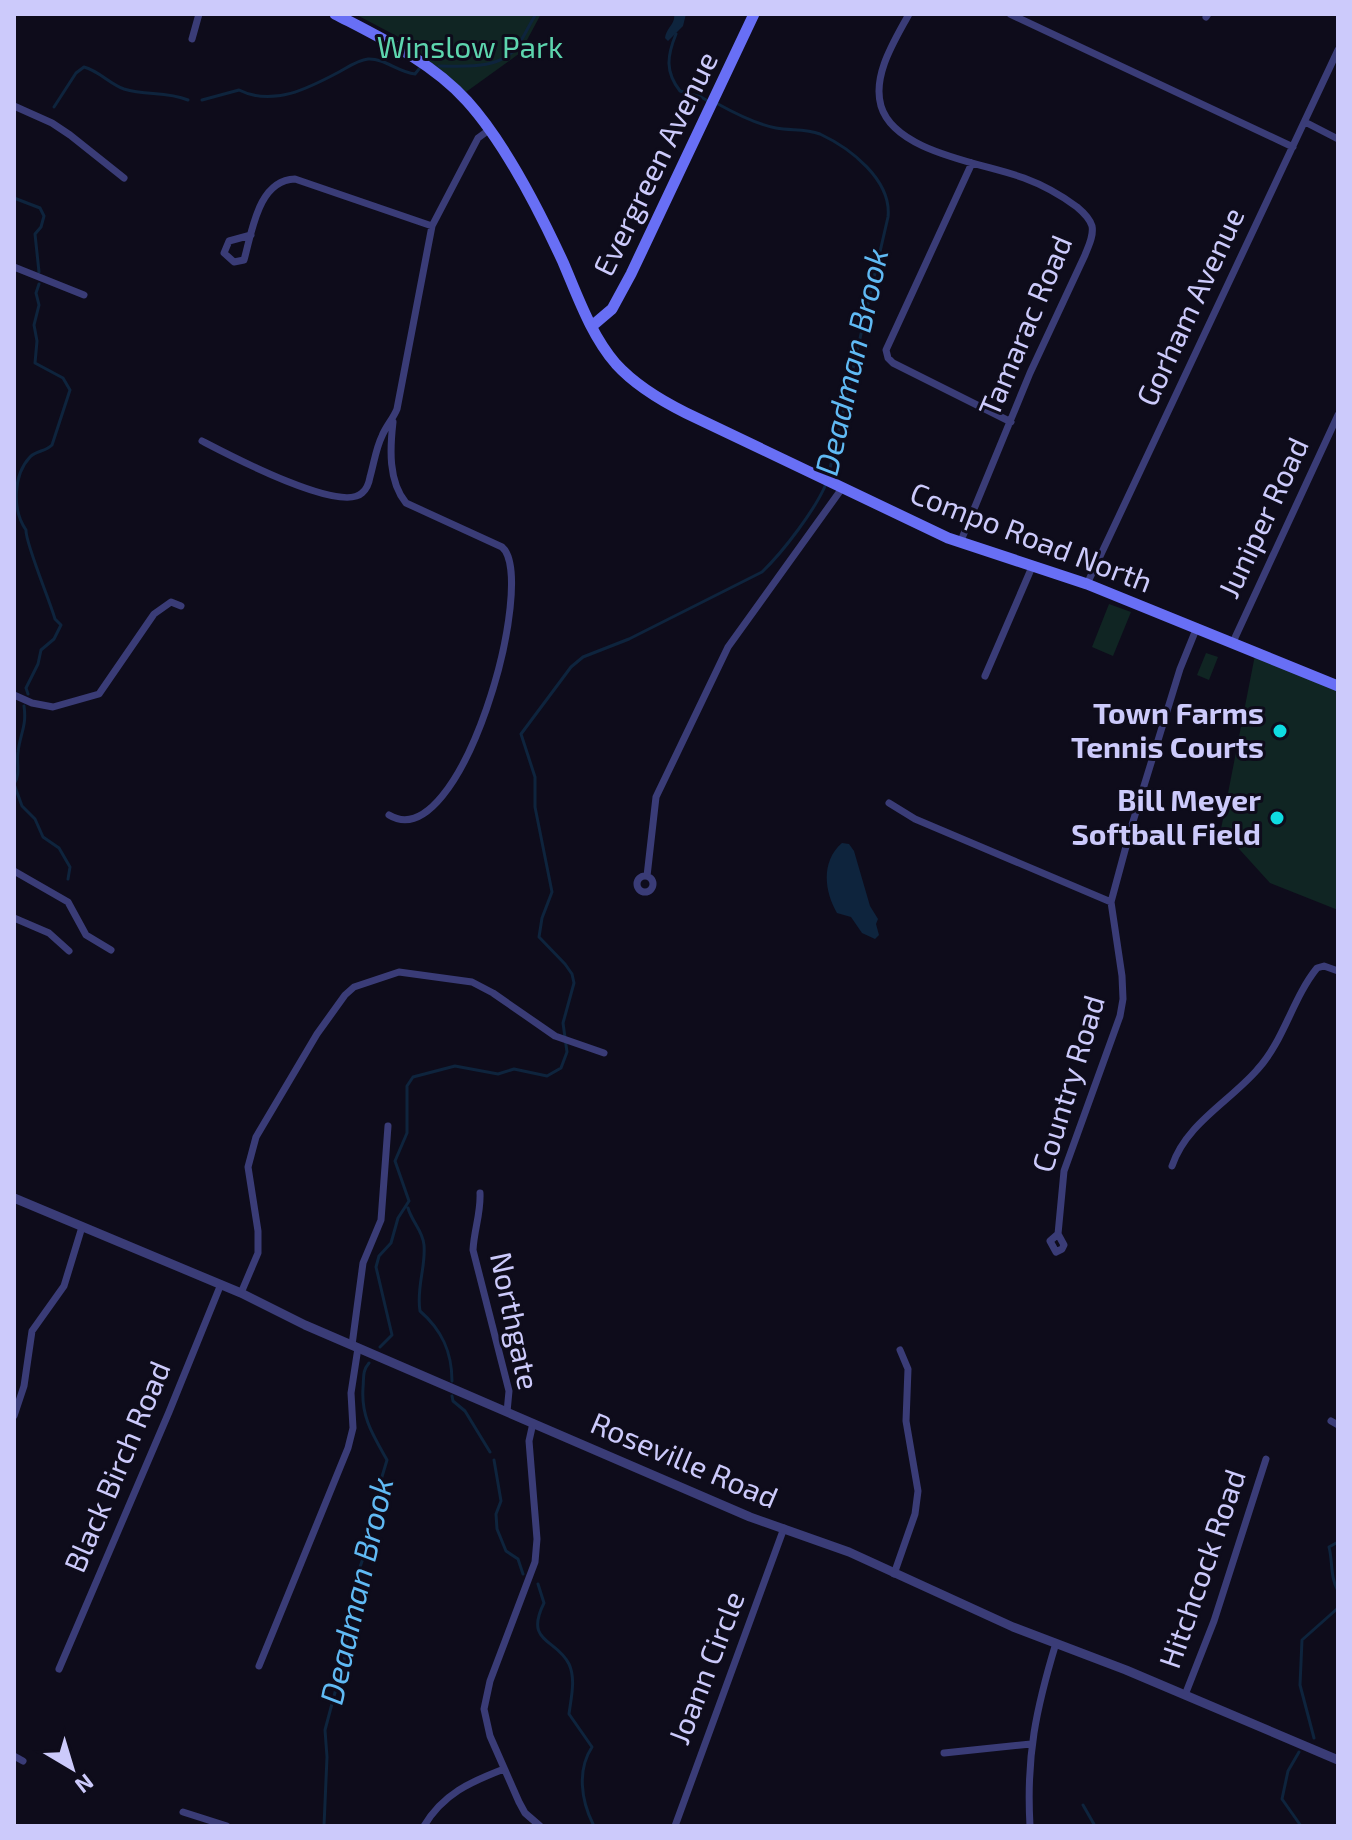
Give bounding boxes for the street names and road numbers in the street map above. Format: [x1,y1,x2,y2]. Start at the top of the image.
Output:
street label: Evergreen Avenue [584,45,724,281]
street label: Gorham Avenue [1128,201,1251,411]
street label: Tamarac Road [970,229,1078,421]
street label: Juniper Road [1209,431,1315,603]
street label: Compo Road North [906,473,1158,599]
street label: Country Road [1023,991,1111,1176]
street label: Northgate [484,1249,548,1393]
street label: Black Birch Road [55,1355,177,1577]
street label: Roseville Road [586,1404,784,1515]
street label: Hitchcock Road [1150,1464,1252,1672]
street label: Joann Circle [659,1586,751,1749]

